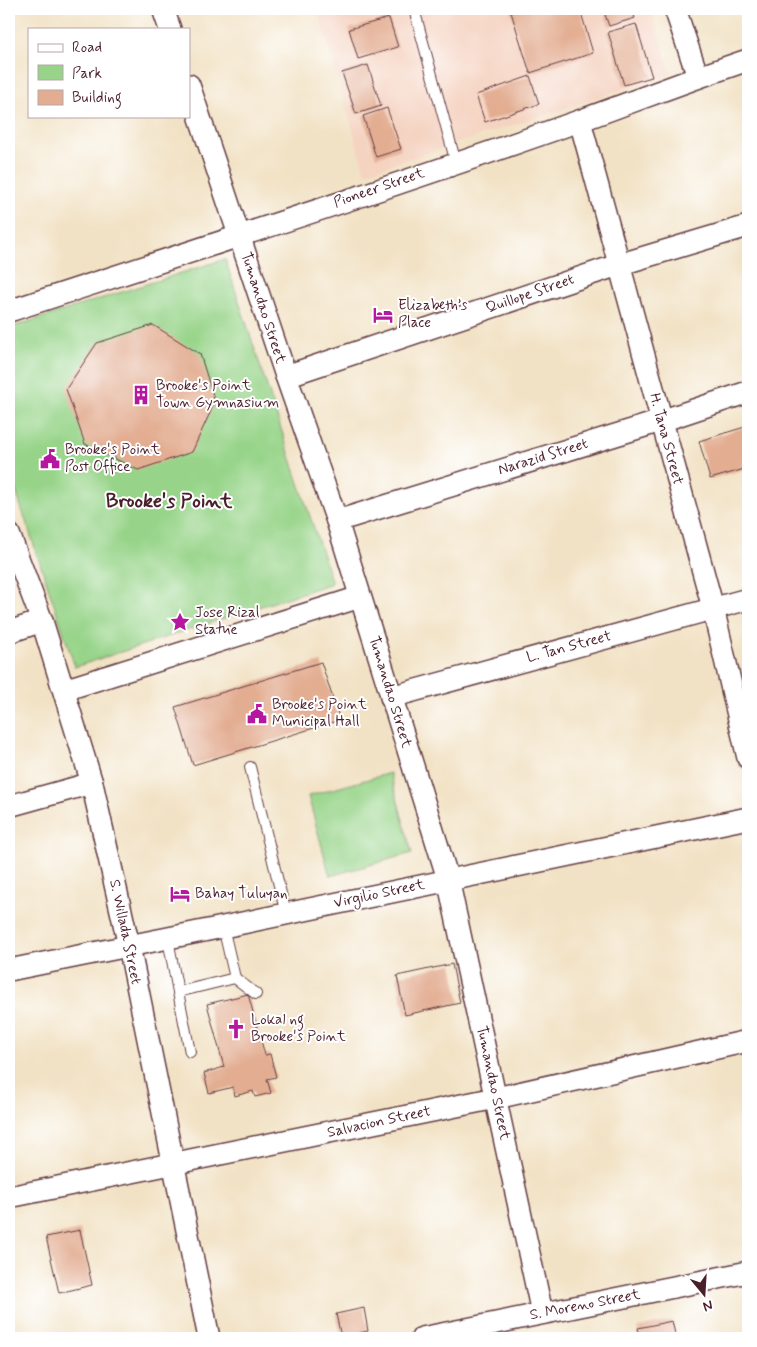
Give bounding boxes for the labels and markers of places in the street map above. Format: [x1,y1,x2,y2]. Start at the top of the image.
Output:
place label: Elizabeth’s Place [398,296,468,333]
hotel icon: Elizabeth’s Place [372,304,394,326]
place label: Brooke's Point Town Gymnasium [156,376,279,413]
building icon: Brooke's Point Town Gymnasium [130,384,152,406]
place label: Brooke's Point Post Office [65,440,160,477]
public building icon: Brooke's Point Post Office [39,448,61,470]
place label: Jose Rizal Statue [195,603,260,640]
place icon: Jose Rizal Statue [169,611,191,633]
place label: Brooke's Point Municipal Hall [272,695,367,732]
public building icon: Brooke's Point Municipal Hall [246,703,268,725]
hotel icon: Bahay Tuluyan [169,883,191,905]
place label: Bahay Tuluyan [195,884,287,904]
place label: Lokal ng Brooke's Point [251,1010,346,1047]
church icon: Lokal ng Brooke's Point [225,1018,247,1040]

